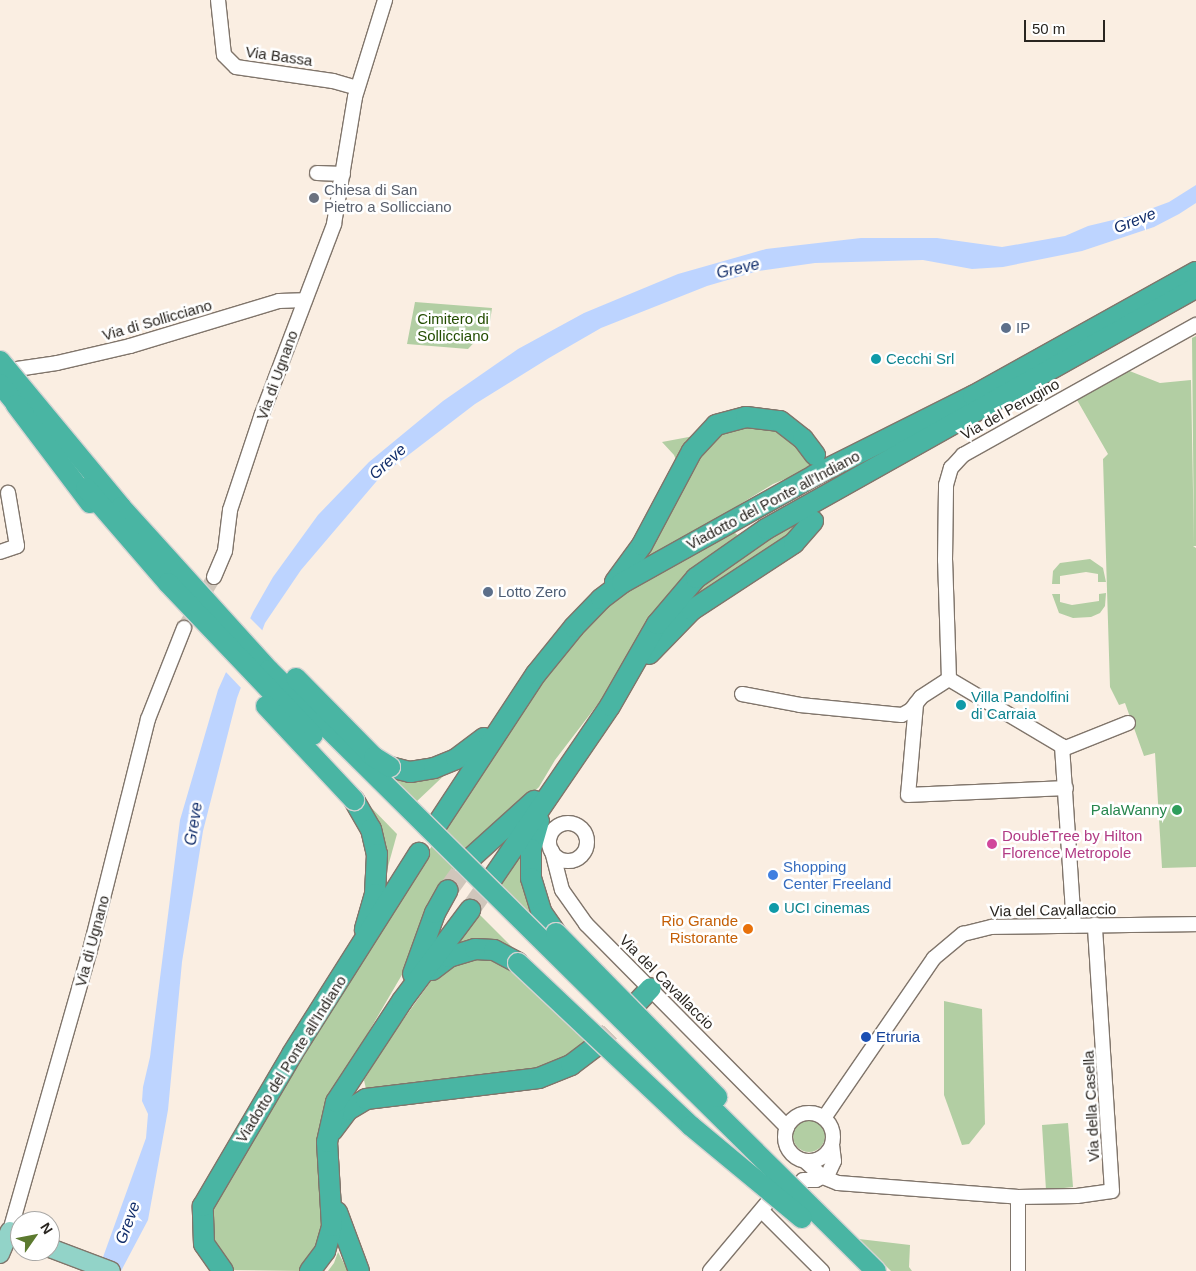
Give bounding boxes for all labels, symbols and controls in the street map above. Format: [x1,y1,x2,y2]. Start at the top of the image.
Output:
scale bar [1026,10,1107,42]
text: 50 m [1032,20,1065,37]
street label: Via Bassa [244,42,314,70]
place label: Chiesa di San Pietro a Sollicciano [324,180,452,215]
marker: Chiesa di San Pietro a Sollicciano [308,192,320,204]
water label: Greve [1111,204,1159,238]
water label: Greve [715,255,761,283]
street label: Via di Sollicciano [100,296,214,344]
park label: Cimitero di Sollicciano [417,309,489,344]
place label: IP [1016,319,1030,337]
marker: IP [1000,322,1012,334]
street label: Via di Ugnano [252,328,302,422]
place label: Cecchi Srl [886,350,954,368]
marker: Cecchi Srl [870,353,882,365]
street label: Via del Perugino [958,375,1062,443]
water label: Greve [366,440,410,484]
street label: Viadotto del Ponte all'Indiano [683,447,863,553]
place label: Lotto Zero [498,583,566,601]
marker: Lotto Zero [482,586,494,598]
place label: Villa Pandolfini di Carraia [971,687,1069,722]
marker: Villa Pandolfini di Carraia [955,699,967,711]
water label: Greve [181,801,207,847]
place label: PalaWanny [1091,801,1167,819]
marker: PalaWanny [1171,804,1183,816]
place label: DoubleTree by Hilton Florence Metropole [1002,826,1142,861]
marker: DoubleTree by Hilton Florence Metropole [986,838,998,850]
place label: Shopping Center Freeland [783,857,891,892]
marker: Shopping Center Freeland [767,869,779,881]
street label: Via di Ugnano [71,893,113,989]
place label: UCI cinemas [784,899,870,917]
street label: Via del Cavallaccio [990,900,1116,920]
marker: UCI cinemas [768,902,780,914]
place label: Rio Grande Ristorante [661,911,738,946]
marker: Rio Grande Ristorante [742,923,754,935]
street label: Via del Cavallaccio [616,931,718,1033]
street label: Viadotto del Ponte all'Indiano [232,972,350,1146]
place label: Etruria [876,1028,920,1046]
marker: Etruria [860,1031,872,1043]
street label: Via della Casella [1079,1050,1103,1162]
water label: Greve [112,1199,144,1247]
north arrow [10,1211,60,1261]
text: N [37,1220,56,1237]

